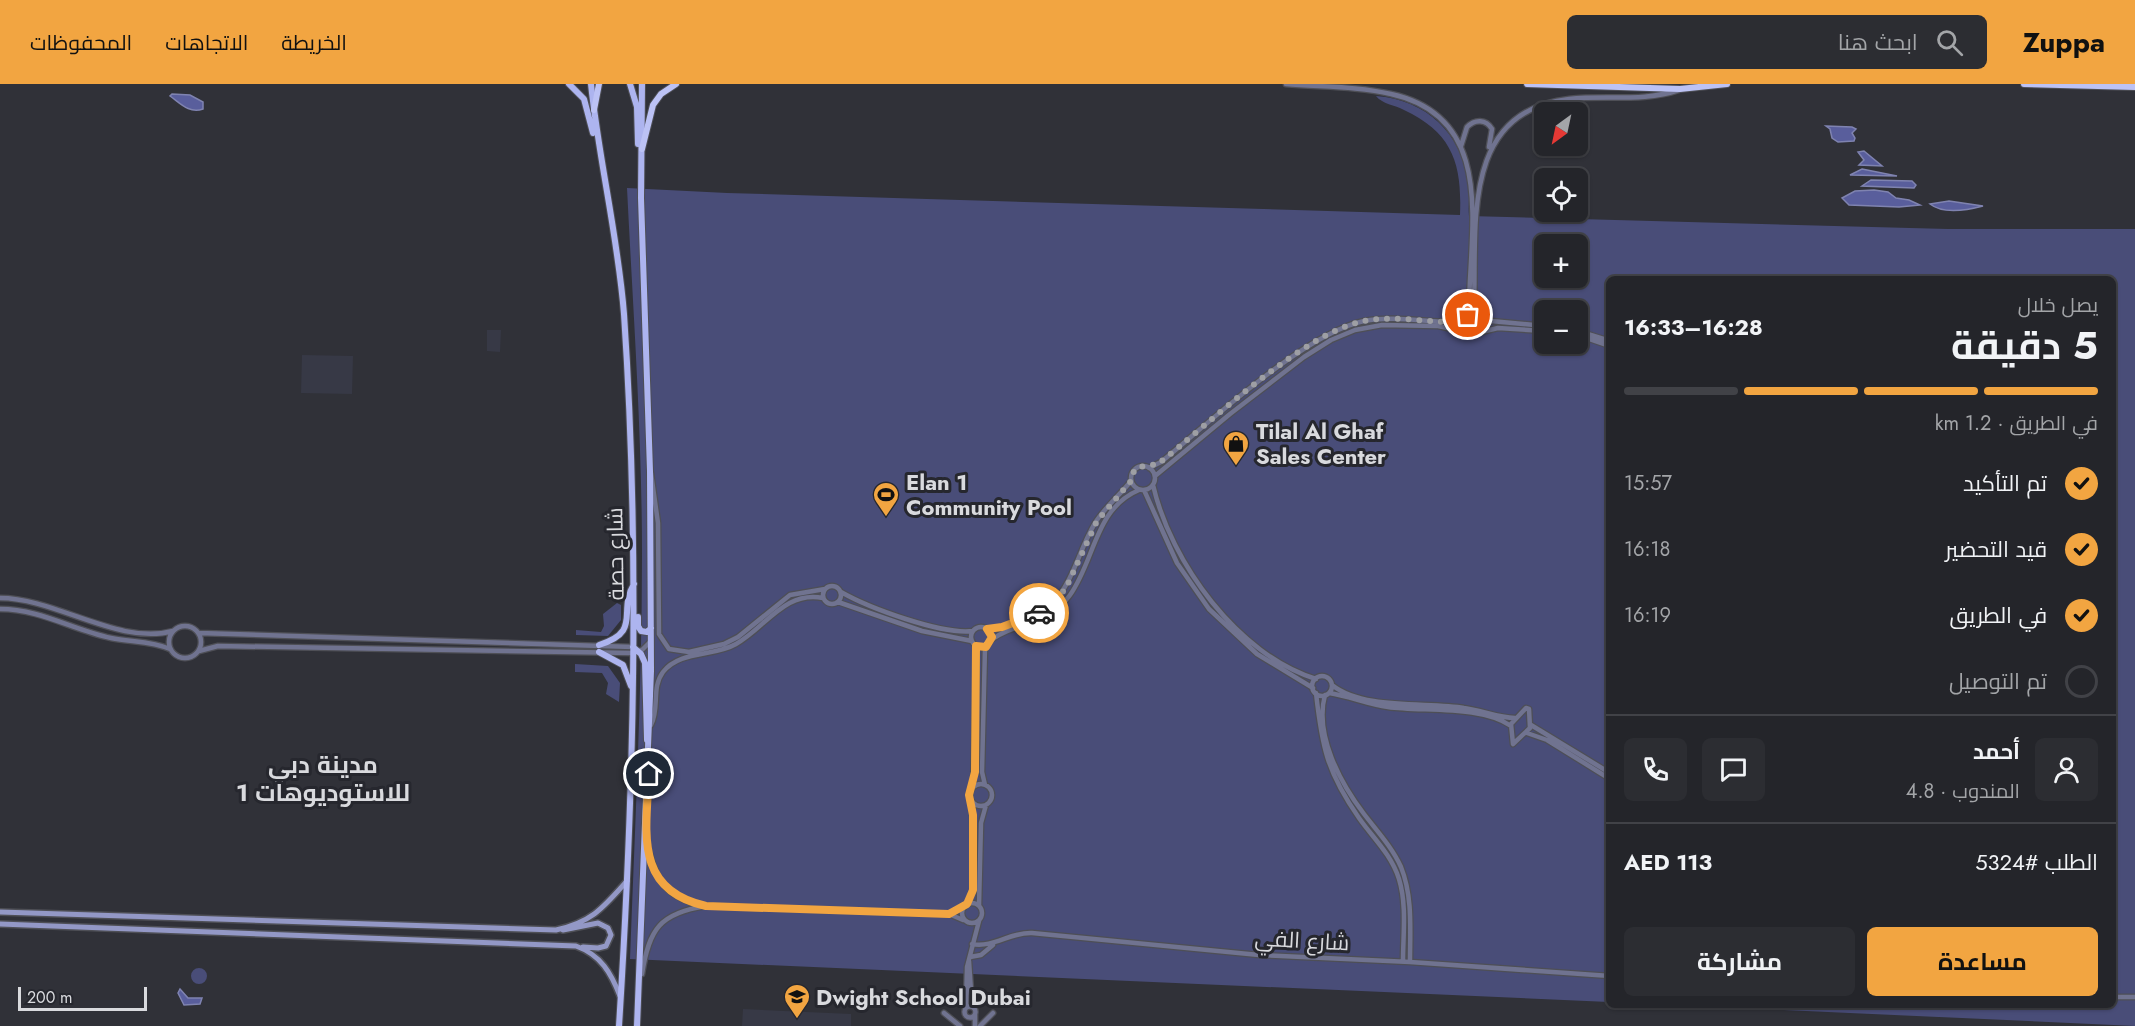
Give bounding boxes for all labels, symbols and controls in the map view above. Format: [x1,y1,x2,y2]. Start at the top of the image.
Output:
search box [1567,15,1987,69]
text: Zuppa [2023,22,2105,63]
text: ابحث هنا [1838,26,1918,58]
icon: search [1933,26,1966,59]
text: المحفوظات [30,28,132,58]
text: الاتجاهات [165,28,248,58]
text: الخريطة [281,28,347,58]
north arrow [1534,102,1588,156]
map controls [1534,102,1588,354]
button: locate [1534,168,1588,222]
button: + [1534,234,1588,288]
pin [1442,289,1493,340]
text: يصل خلال [2018,291,2098,320]
icon: bag [1451,298,1484,331]
button: − [1534,300,1588,354]
text: 16:28–16:33 [1624,311,1763,343]
text: 5 دقيقة [1951,317,2098,374]
text: في الطريق · 1.2 km [1935,409,2098,438]
place label: Tilal Al Ghaf Sales Center [1256,415,1386,472]
shop icon: Tilal Al Ghaf Sales Center [1221,429,1251,467]
place label: Elan 1 Community Pool [906,466,1072,523]
text: تم التأكيد [1963,467,2047,499]
icon: check [2065,467,2098,500]
text: 15:57 [1624,469,1672,498]
sports icon: Elan 1 Community Pool [871,480,901,518]
street label: شارع حصة [598,507,632,601]
text: قيد التحضير [1945,533,2047,565]
icon: check [2065,533,2098,566]
text: 16:18 [1624,535,1670,564]
courier [1009,583,1069,643]
icon: car [1023,597,1056,630]
text: في الطريق [1950,599,2047,631]
icon: check [2065,599,2098,632]
text: 16:19 [1624,601,1671,630]
text: تم التوصيل [1949,665,2047,697]
text: أحمد [1973,735,2020,767]
button: phone [1624,738,1687,801]
button: chat [1702,738,1765,801]
button: person [2035,738,2098,801]
district label: مدينة دبي للاستوديوهات 1 [236,747,410,810]
pin [623,748,674,799]
icon: home [632,757,665,790]
text: المندوب · 4.8 [1906,777,2020,806]
text: AED 113 [1624,846,1712,878]
text: الطلب #5324 [1975,846,2098,878]
street label: شارع الفي [1254,922,1350,959]
button: مشاركة [1624,927,1855,996]
button: مساعدة [1867,927,2098,996]
place label: Dwight School Dubai [816,981,1031,1013]
school or university icon: Dwight School Dubai [782,982,812,1020]
scale bar [18,984,147,1012]
text: 200 m [27,986,73,1009]

